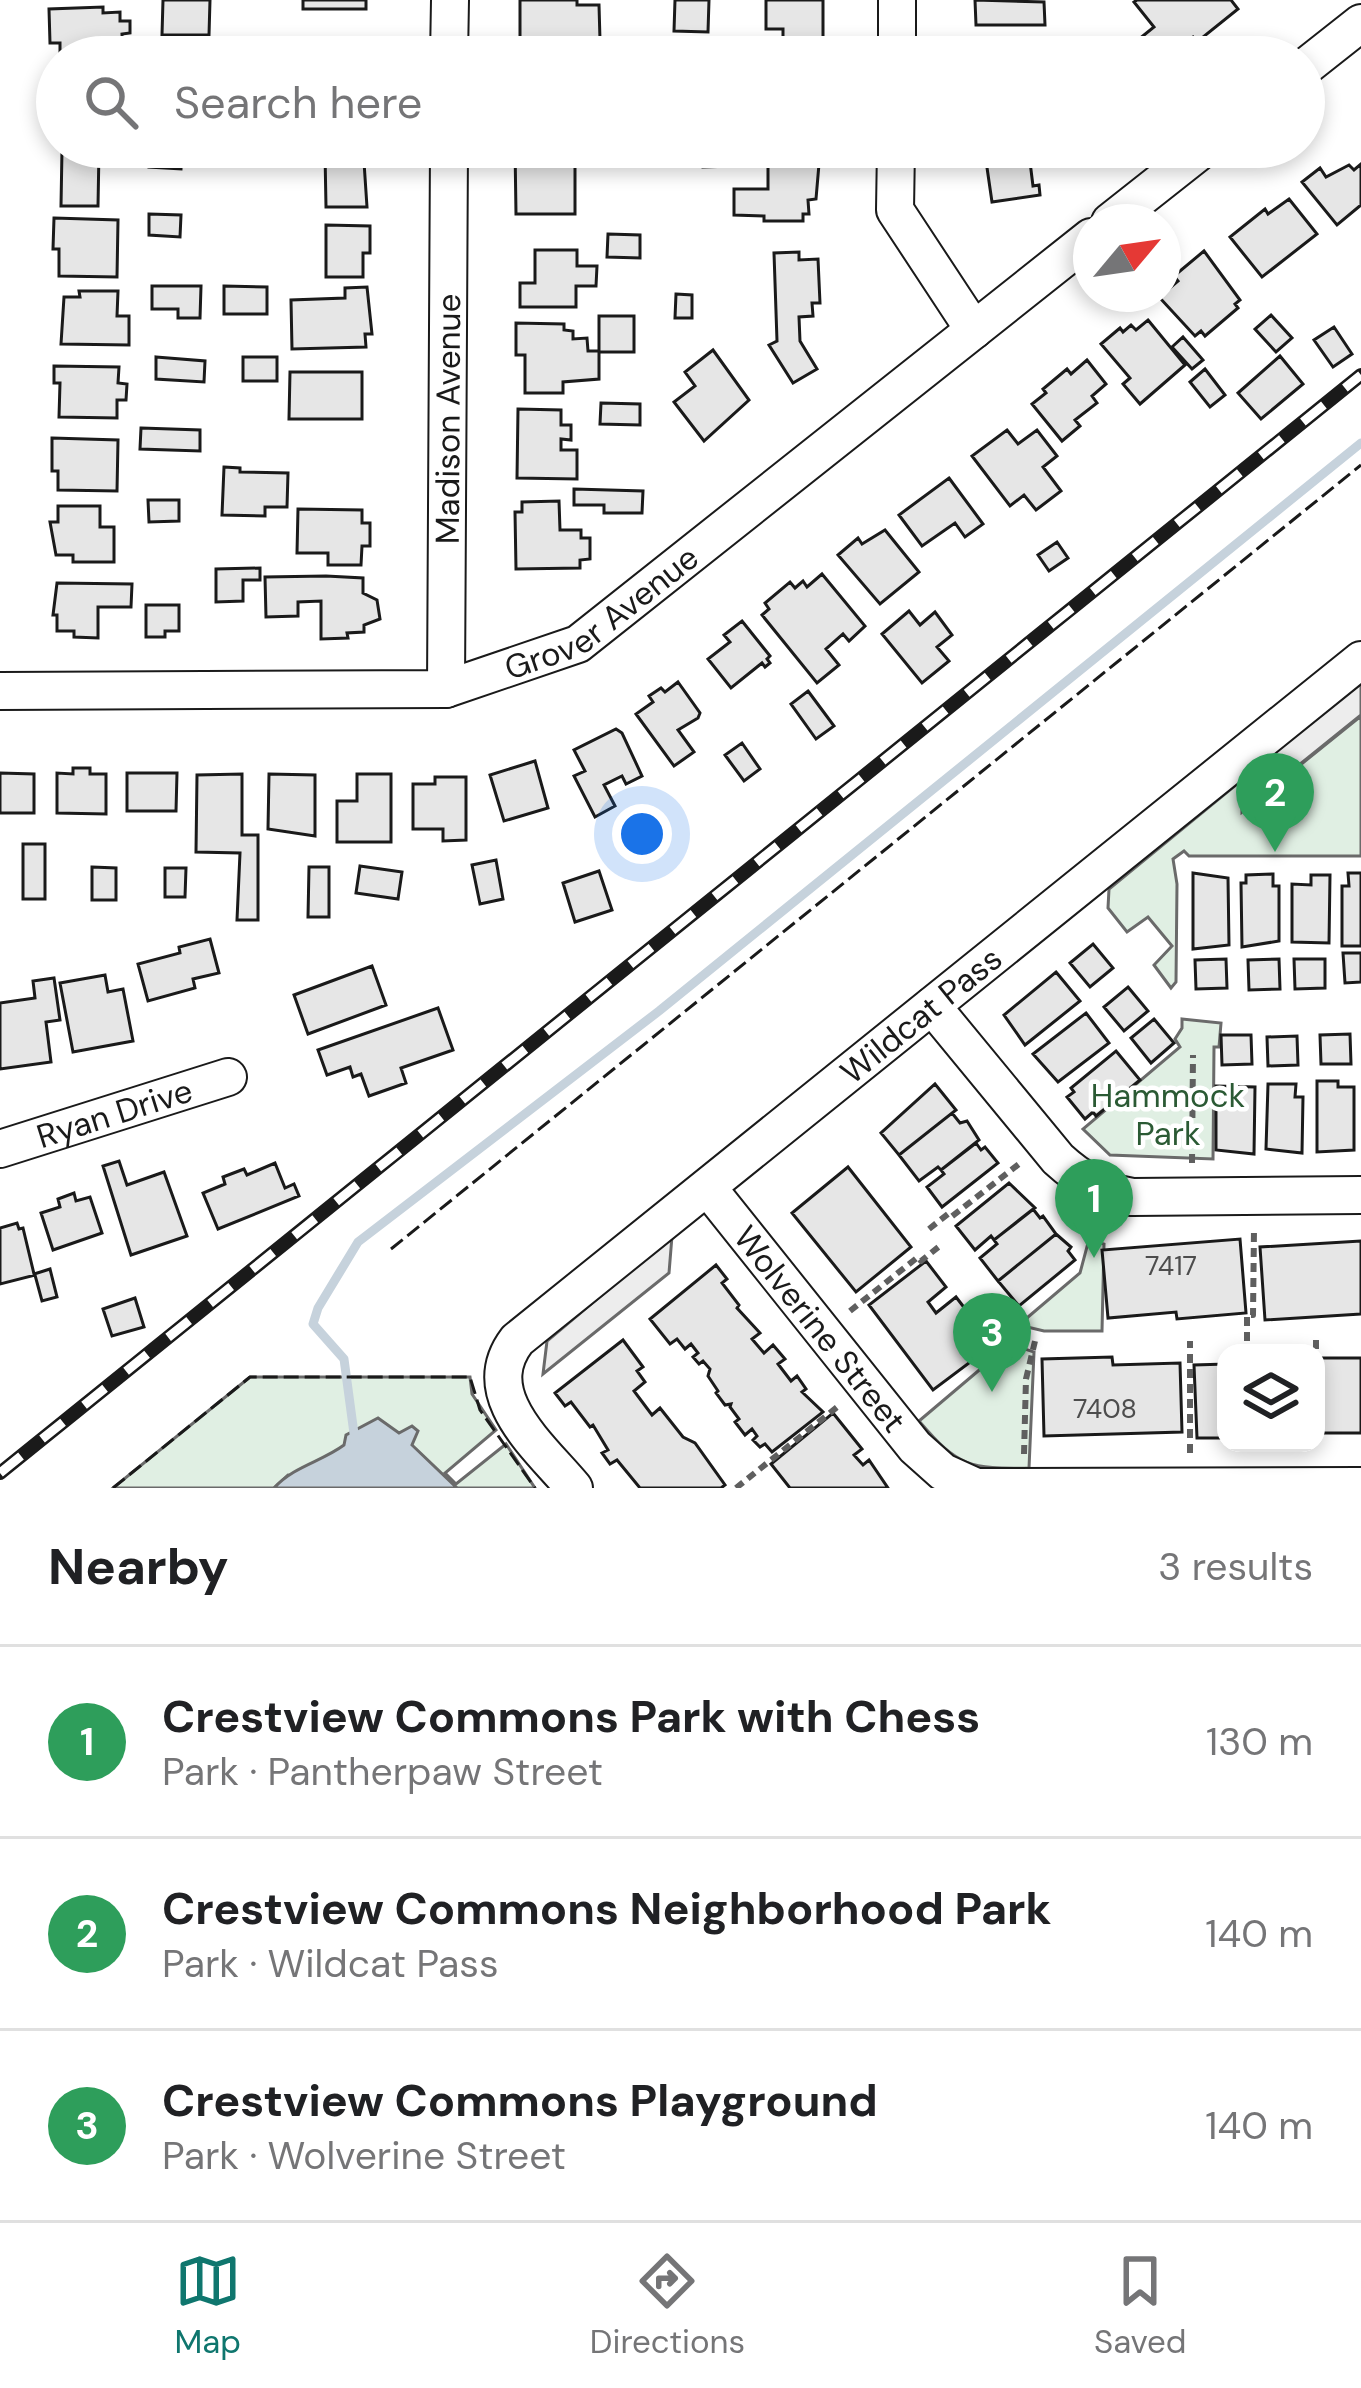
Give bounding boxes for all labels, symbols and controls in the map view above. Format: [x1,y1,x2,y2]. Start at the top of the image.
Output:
search box [36,36,1325,168]
icon: search [78,69,144,135]
text: Search here [174,73,422,132]
north arrow [1073,204,1181,312]
street label: Madison Avenue [426,294,470,544]
street label: Grover Avenue [499,536,707,689]
pin: 2 [1236,753,1314,852]
your location [612,804,672,864]
street label: Wildcat Pass [831,937,1011,1093]
street label: Ryan Drive [31,1069,198,1158]
park label: Hammock Park [1091,1074,1246,1155]
pin: 1 [1055,1159,1133,1258]
street label: Wolverine Street [724,1217,916,1441]
house number: 7417 [1145,1248,1197,1283]
pin: 3 [953,1293,1031,1392]
map controls [1217,1344,1325,1452]
button: layers [1217,1344,1325,1452]
house number: 7408 [1073,1391,1137,1426]
text: Nearby [48,1533,229,1600]
text: 3 results [1158,1541,1313,1592]
text: Crestview Commons Park with Chess [162,1687,980,1746]
text: 1 [80,1716,94,1767]
text: 130 m [1206,1716,1313,1767]
text: Park · Pantherpaw Street [162,1746,603,1797]
text: Crestview Commons Neighborhood Park [162,1879,1051,1938]
text: 2 [76,1908,98,1959]
text: 140 m [1205,1908,1313,1959]
text: Park · Wildcat Pass [162,1938,499,1989]
text: Crestview Commons Playground [162,2071,878,2130]
text: 3 [75,2100,99,2151]
text: 140 m [1205,2100,1313,2151]
text: Park · Wolverine Street [162,2130,566,2181]
tab: Map [174,2248,241,2363]
tab: Directions [590,2248,745,2363]
tab: Saved [1094,2248,1187,2363]

